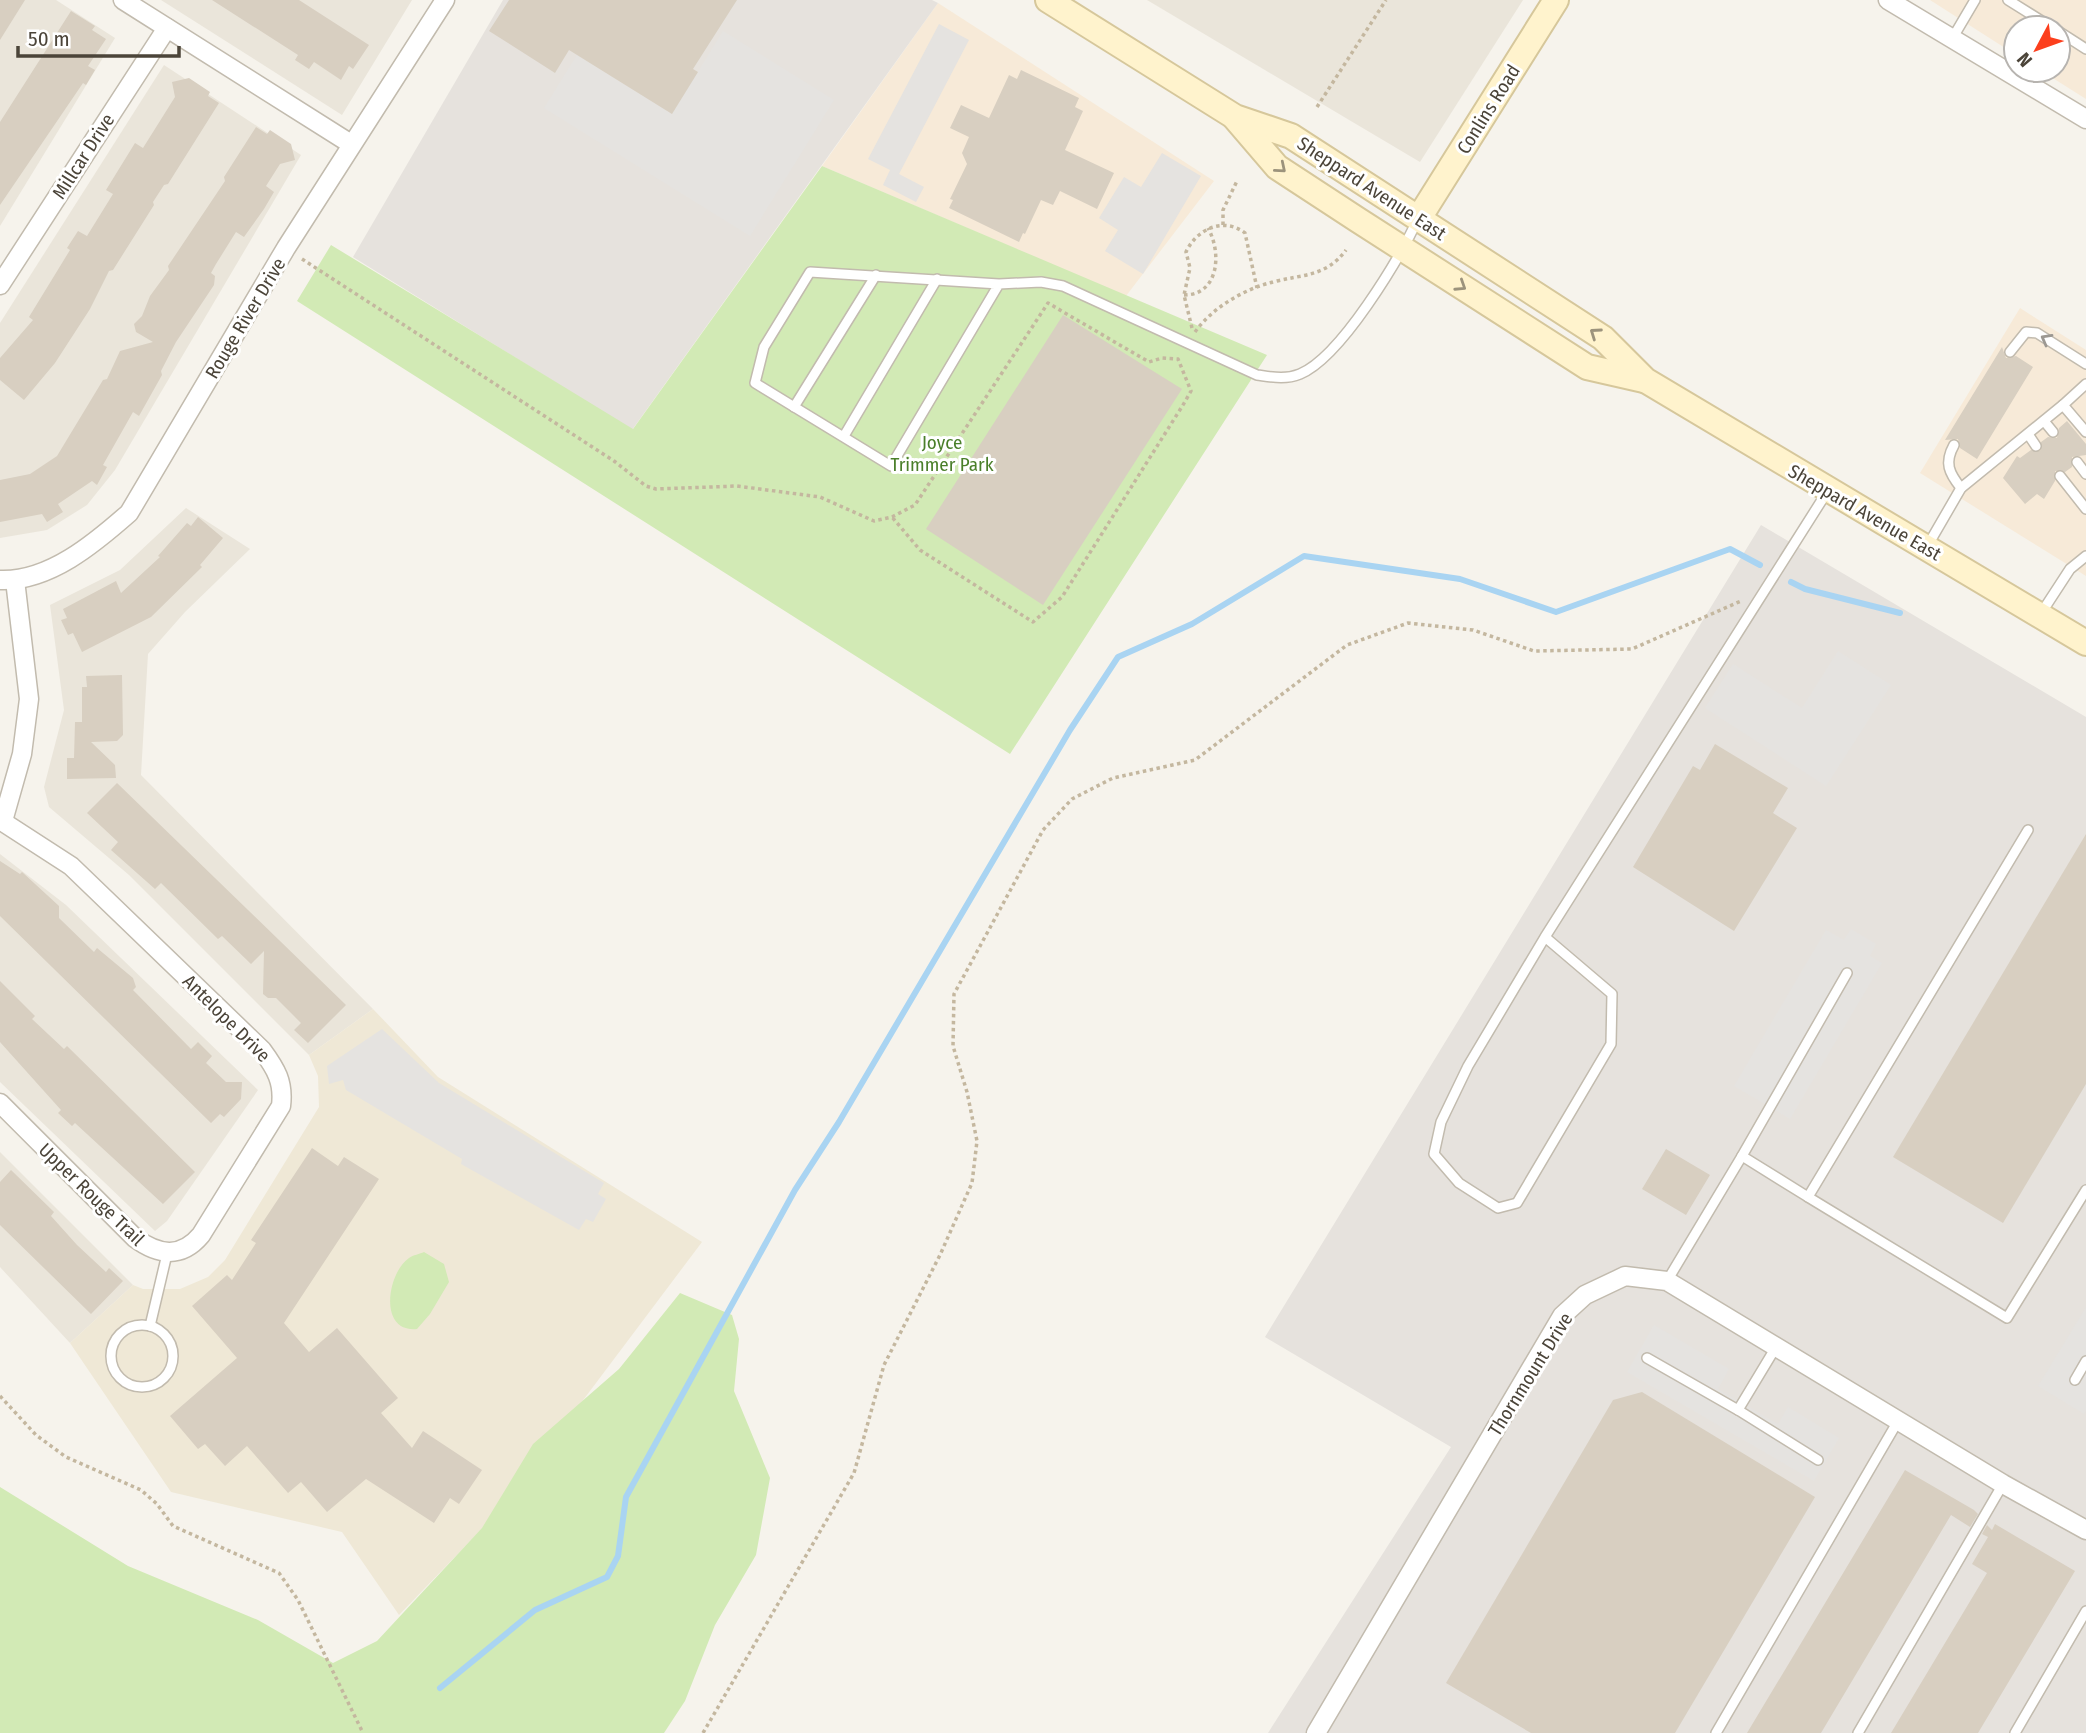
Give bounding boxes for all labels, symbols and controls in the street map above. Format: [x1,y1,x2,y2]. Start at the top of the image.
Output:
scale bar [18,14,178,58]
north arrow [2002,14,2072,84]
text: 50 m [28,26,70,52]
text: N [2012,48,2037,72]
street label: Conlins Road [1452,60,1525,158]
street label: Millcar Drive [47,109,119,203]
street label: Sheppard Avenue East [1293,132,1451,246]
one-way arrow [1273,159,1285,172]
street label: Rouge River Drive [200,254,290,383]
one-way arrow [1454,277,1467,290]
one-way arrow [1590,329,1603,341]
one-way arrow [2041,333,2053,347]
park label: Joyce Trimmer Park [890,431,994,476]
street label: Sheppard Avenue East [1784,459,1946,566]
street label: Antelope Drive [178,970,275,1067]
street label: Upper Rouge Trail [34,1138,149,1250]
street label: Thornmount Drive [1483,1308,1578,1440]

